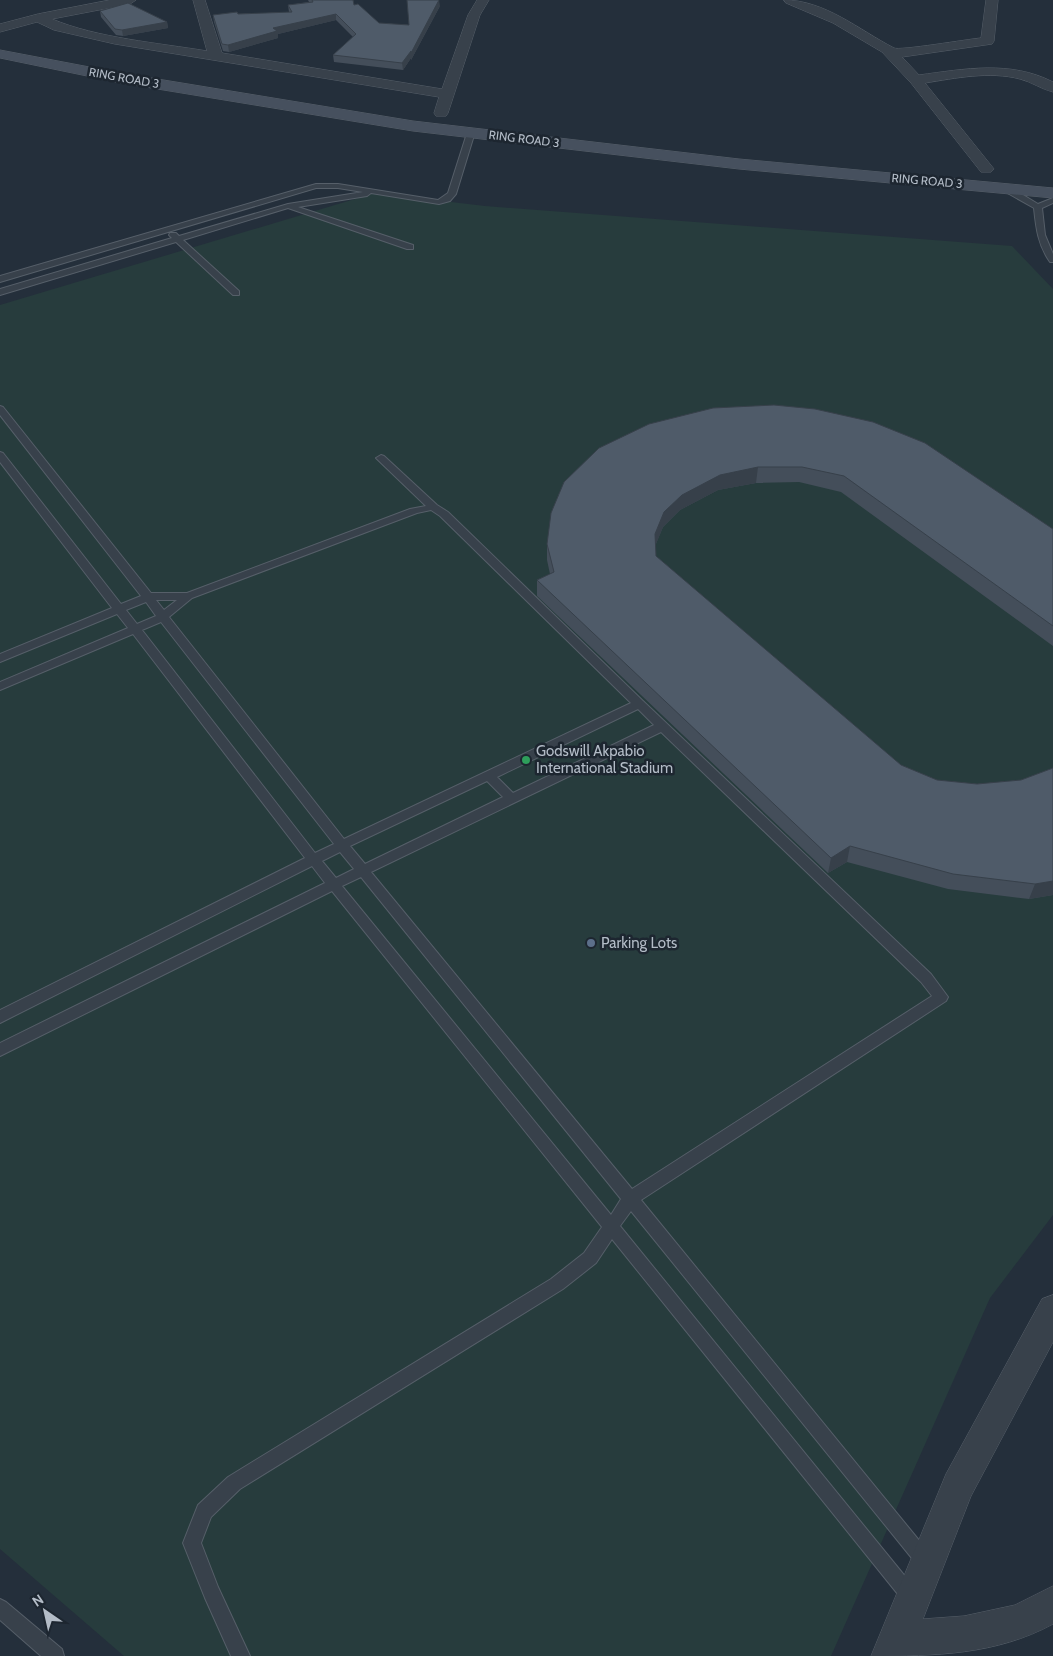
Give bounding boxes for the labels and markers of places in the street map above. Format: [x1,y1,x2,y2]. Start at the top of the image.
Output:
place label: Godswill Akpabio International Stadium [536,742,673,777]
marker: Godswill Akpabio International Stadium [520,754,532,766]
place label: Parking Lots [601,934,677,952]
marker: Parking Lots [585,937,597,949]

